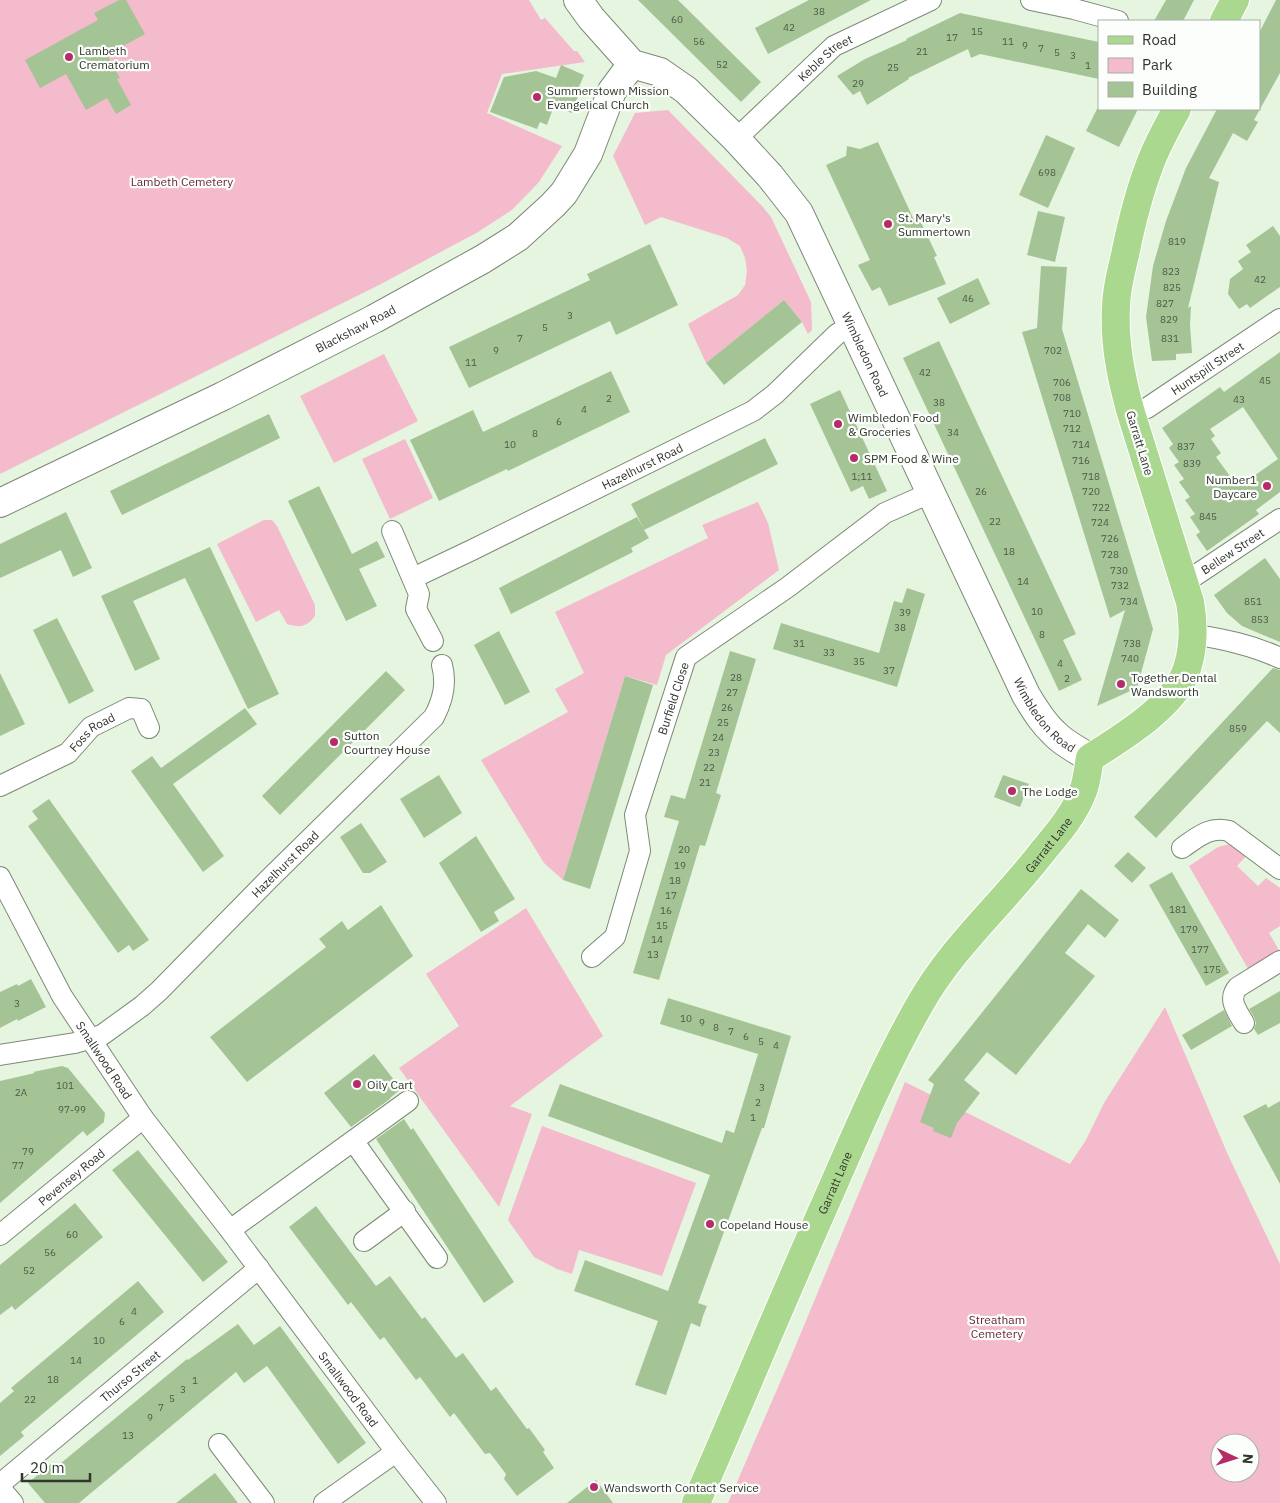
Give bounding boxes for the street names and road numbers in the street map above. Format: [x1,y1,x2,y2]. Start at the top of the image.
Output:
street label: Keble Street [794,31,855,84]
street label: Blackshaw Road [313,301,398,355]
street label: Wimbledon Road [839,309,892,399]
street label: Huntspill Street [1168,338,1246,398]
street label: Garratt Lane [1123,409,1157,478]
street label: Hazelhurst Road [599,439,685,492]
street label: Bellew Street [1198,524,1267,577]
street label: Burfield Close [654,660,692,737]
street label: Wimbledon Road [1011,675,1079,755]
street label: Foss Road [66,709,117,754]
street label: Garratt Lane [1021,814,1075,875]
street label: Hazelhurst Road [248,827,321,900]
street label: Smallwood Road [73,1018,136,1102]
street label: Pevensey Road [35,1145,108,1208]
street label: Garratt Lane [814,1149,855,1216]
street label: Thurso Street [97,1347,163,1405]
street label: Smallwood Road [316,1348,382,1430]

